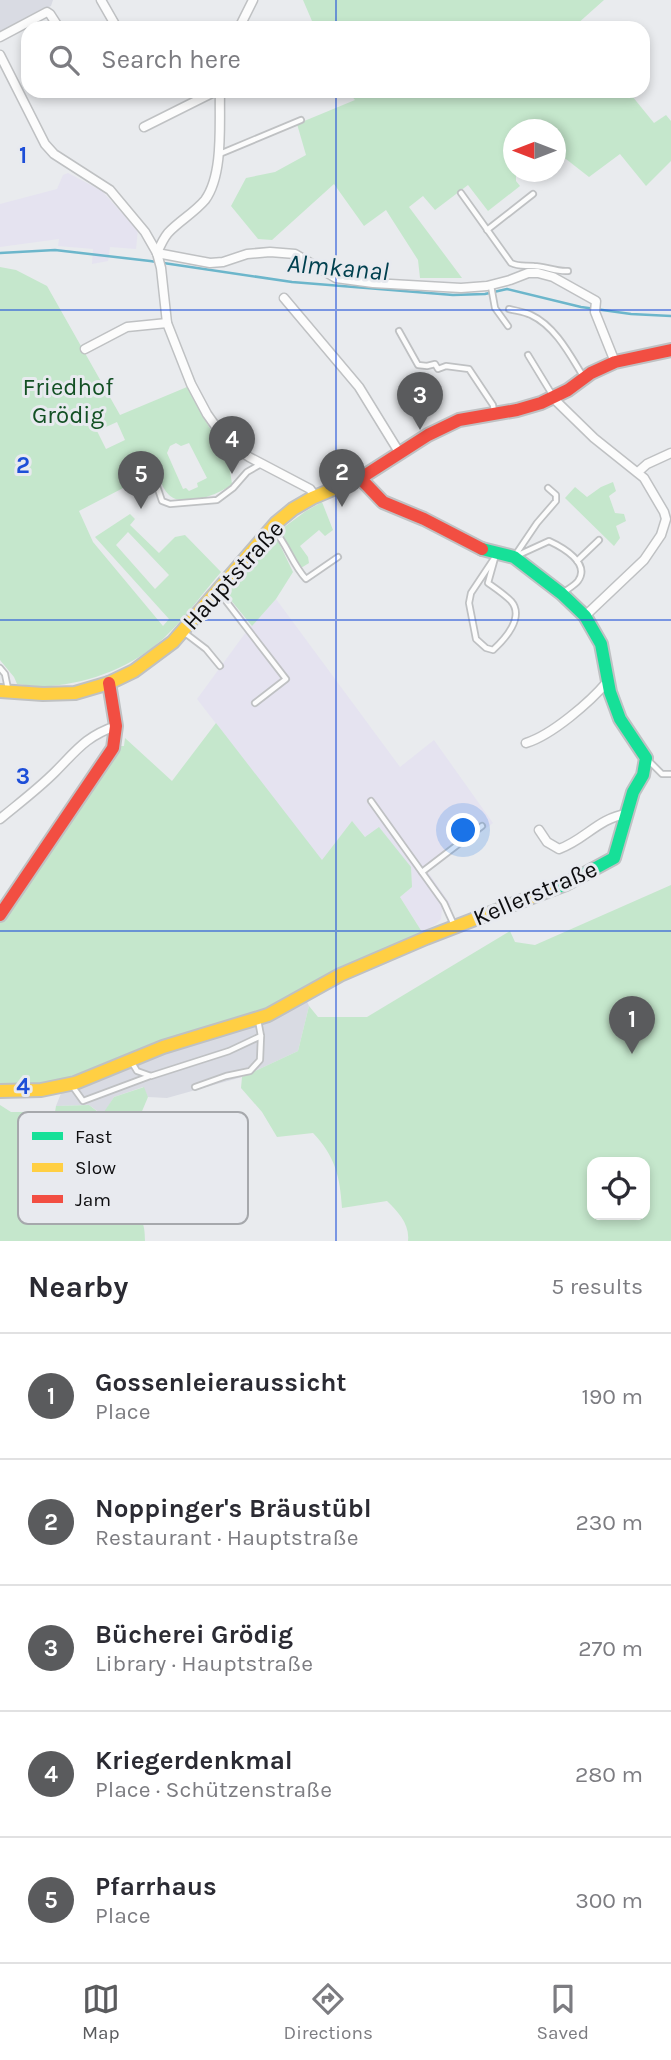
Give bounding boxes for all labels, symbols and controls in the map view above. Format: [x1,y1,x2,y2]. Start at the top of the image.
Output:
search box [21,21,650,98]
icon: search [45,41,83,79]
text: Search here [101,44,241,75]
north arrow [503,119,566,182]
text: 1 [19,142,27,169]
water label: Almkanal [286,248,390,287]
pin: 3 [397,372,443,430]
park label: Friedhof Grödig [23,373,114,429]
pin: 4 [209,416,255,474]
pin: 2 [319,449,365,507]
pin: 5 [118,451,164,509]
text: 2 [16,452,30,479]
street label: Hauptstraße [177,515,289,635]
text: 3 [16,763,30,790]
your location [446,813,480,847]
street label: Kellerstraße [469,854,601,932]
pin: 1 [609,996,655,1054]
text: 4 [16,1073,30,1100]
legend [18,1112,248,1224]
text: Fast [75,1126,112,1148]
text: Slow [75,1157,116,1179]
map controls [587,1157,650,1220]
button: locate [587,1157,650,1220]
text: Jam [75,1189,111,1211]
text: Nearby [28,1269,128,1305]
text: 5 results [551,1273,643,1300]
text: Gossenleieraussicht [95,1367,347,1398]
text: 1 [47,1383,55,1410]
text: 190 m [581,1383,643,1410]
text: Place [95,1398,151,1425]
text: Noppinger's Bräustübl [95,1493,372,1524]
text: 2 [44,1509,58,1536]
text: 230 m [575,1509,643,1536]
text: Restaurant · Hauptstraße [95,1524,358,1551]
text: Bücherei Grödig [95,1619,293,1650]
text: 3 [44,1635,58,1662]
text: 270 m [578,1635,643,1662]
text: Library · Hauptstraße [95,1650,313,1677]
text: Kriegerdenkmal [95,1745,293,1776]
text: 4 [44,1761,58,1788]
text: 280 m [575,1761,643,1788]
text: Place · Schützenstraße [95,1776,332,1803]
text: Pfarrhaus [95,1871,217,1902]
text: 5 [44,1887,58,1914]
text: 300 m [575,1887,643,1914]
text: Place [95,1902,151,1929]
tab: Map [82,1980,120,2044]
tab: Directions [284,1980,373,2044]
tab: Saved [537,1980,589,2044]

